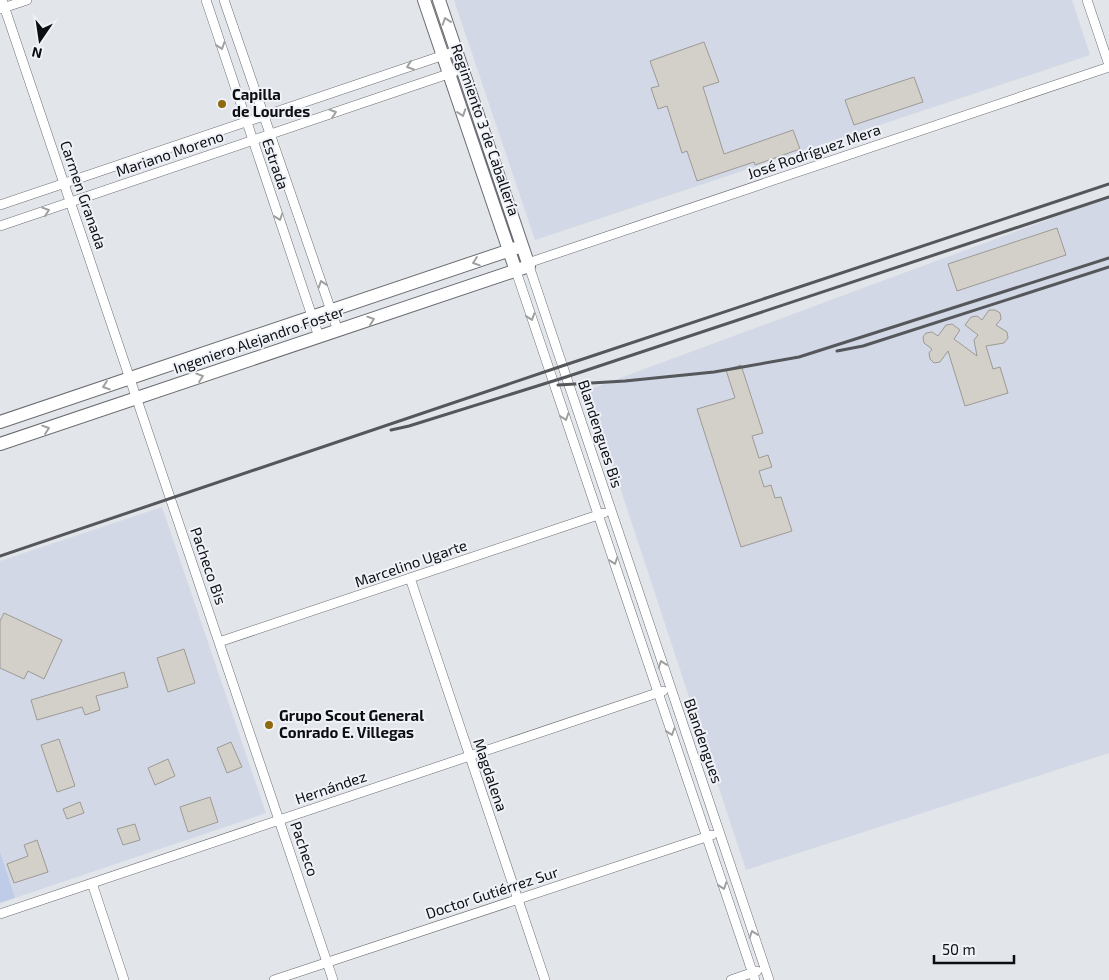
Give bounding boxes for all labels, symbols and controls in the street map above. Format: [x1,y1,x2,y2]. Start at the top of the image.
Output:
north arrow [15,15,65,65]
one-way arrow [442,18,452,26]
one-way arrow [215,41,225,50]
street label: Regimiento 3 de Caballería [448,41,524,218]
text: N [30,44,44,63]
one-way arrow [406,60,415,70]
place label: Capilla de Lourdes [232,85,310,120]
marker: Capilla de Lourdes [216,98,228,110]
one-way arrow [456,108,466,116]
one-way arrow [328,109,336,119]
street label: José Rodríguez Mera [744,120,883,182]
street label: Mariano Moreno [113,126,226,180]
street label: Estrada [259,136,293,192]
street label: Carmen Granada [57,138,111,251]
one-way arrow [41,206,50,216]
one-way arrow [273,212,283,220]
one-way arrow [472,256,480,266]
one-way arrow [318,281,328,289]
street label: Ingeniero Alejandro Foster [171,301,347,378]
one-way arrow [526,312,536,321]
one-way arrow [366,315,375,325]
one-way arrow [196,373,204,383]
street label: Blandengues Bis [575,377,627,490]
one-way arrow [102,381,111,391]
one-way arrow [559,412,569,420]
one-way arrow [41,425,50,435]
street label: Pacheco Bis [187,525,231,607]
street label: Marcelino Ugarte [352,535,469,591]
one-way arrow [608,557,618,565]
one-way arrow [658,660,668,668]
street label: Blandengues [681,696,727,786]
place label: Grupo Scout General Conrado E. Villegas [279,706,424,741]
marker: Grupo Scout General Conrado E. Villegas [263,719,275,731]
one-way arrow [665,727,675,736]
street label: Magdalena [470,736,512,814]
street label: Hernández [293,766,369,808]
street label: Pacheco [287,819,323,878]
street label: Doctor Gutiérrez Sur [423,862,560,922]
one-way arrow [717,881,727,890]
one-way arrow [749,930,759,938]
scale bar [934,932,1014,964]
text: 50 m [942,940,976,958]

